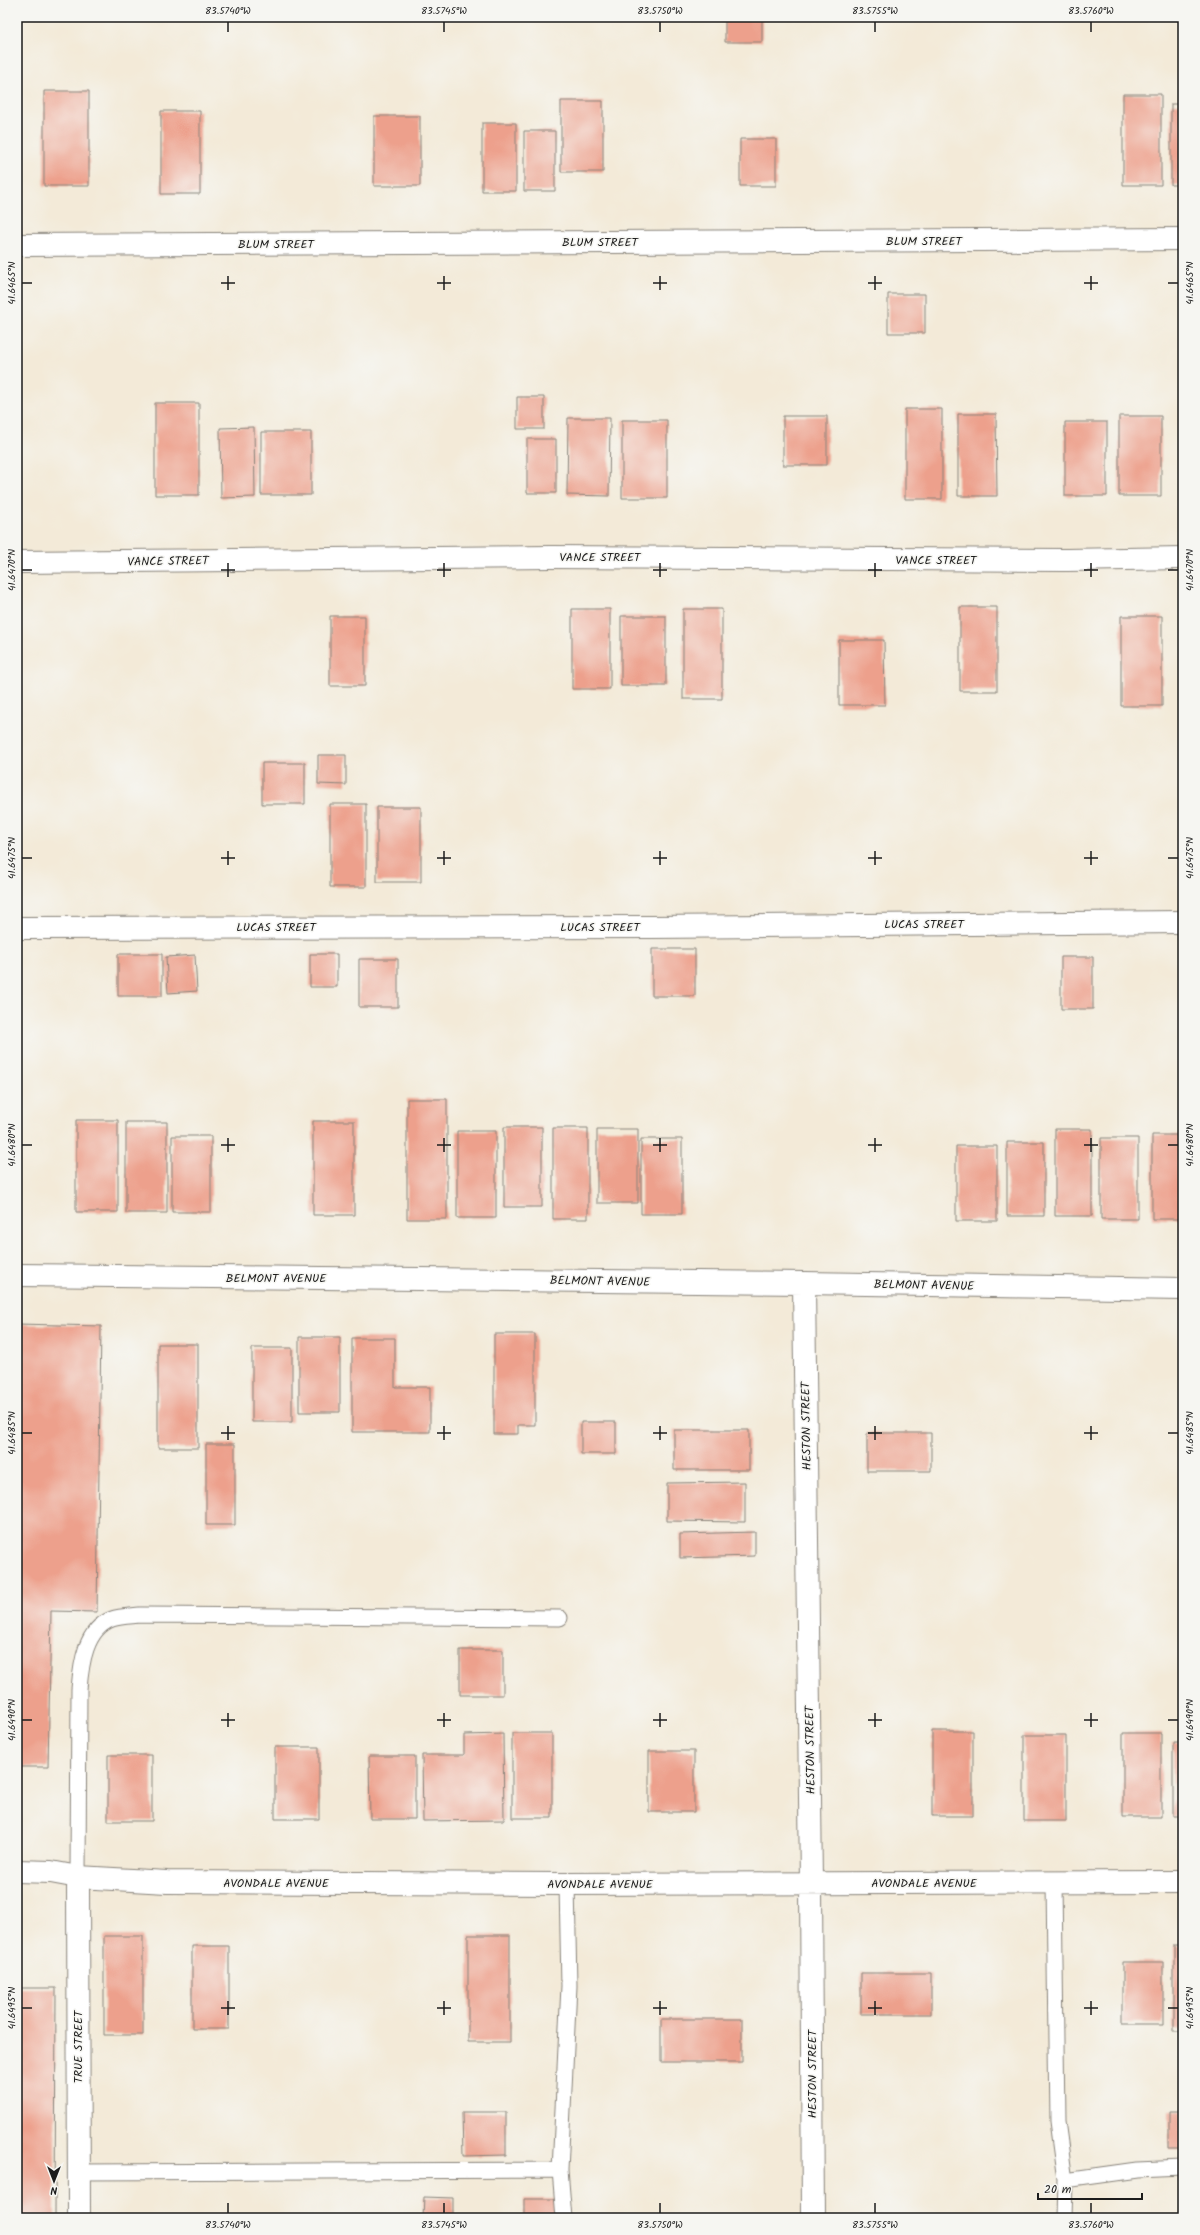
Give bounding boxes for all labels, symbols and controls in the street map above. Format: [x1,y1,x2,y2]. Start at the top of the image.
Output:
text: 83.5740°W [205,3,251,19]
text: 83.5745°W [421,3,467,19]
text: 83.5750°W [637,3,683,19]
text: 83.5755°W [852,3,898,19]
text: 83.5760°W [1068,3,1114,19]
street label: BLUM STREET [886,232,964,251]
street label: BLUM STREET [562,233,640,252]
street label: BLUM STREET [238,235,316,254]
text: 41.6465°N [4,261,20,305]
text: 41.6465°N [1182,261,1198,305]
street label: VANCE STREET [559,548,642,567]
text: 41.6470°N [4,549,20,591]
text: 41.6470°N [1182,549,1198,591]
street label: VANCE STREET [127,551,210,572]
street label: VANCE STREET [895,551,978,570]
text: 41.6475°N [4,837,20,879]
text: 41.6475°N [1182,837,1198,879]
street label: LUCAS STREET [884,915,965,934]
street label: LUCAS STREET [236,918,317,937]
street label: LUCAS STREET [560,918,641,937]
text: 41.6480°N [4,1123,20,1167]
text: 41.6480°N [1182,1123,1198,1167]
street label: BELMONT AVENUE [226,1269,327,1288]
street label: BELMONT AVENUE [550,1271,651,1292]
street label: BELMONT AVENUE [874,1275,975,1296]
street label: HESTON STREET [796,1380,817,1470]
text: 41.6485°N [4,1411,20,1455]
text: 41.6485°N [1182,1411,1198,1455]
text: 41.6490°N [4,1699,20,1741]
text: 41.6490°N [1182,1699,1198,1741]
street label: HESTON STREET [800,1704,821,1794]
street label: AVONDALE AVENUE [223,1874,330,1893]
street label: AVONDALE AVENUE [871,1874,978,1893]
street label: AVONDALE AVENUE [547,1875,654,1894]
text: 41.6495°N [4,1987,20,2029]
text: 41.6495°N [1182,1987,1198,2029]
street label: TRUE STREET [69,2009,88,2083]
street label: HESTON STREET [803,2028,822,2118]
north arrow [34,2161,74,2201]
scale bar [1038,2175,1142,2201]
text: 20 m [1044,2180,1072,2199]
text: N [50,2181,57,2199]
text: 83.5740°W [205,2217,251,2233]
text: 83.5745°W [421,2217,467,2233]
text: 83.5750°W [637,2217,683,2233]
text: 83.5755°W [852,2217,898,2233]
text: 83.5760°W [1068,2217,1114,2233]

